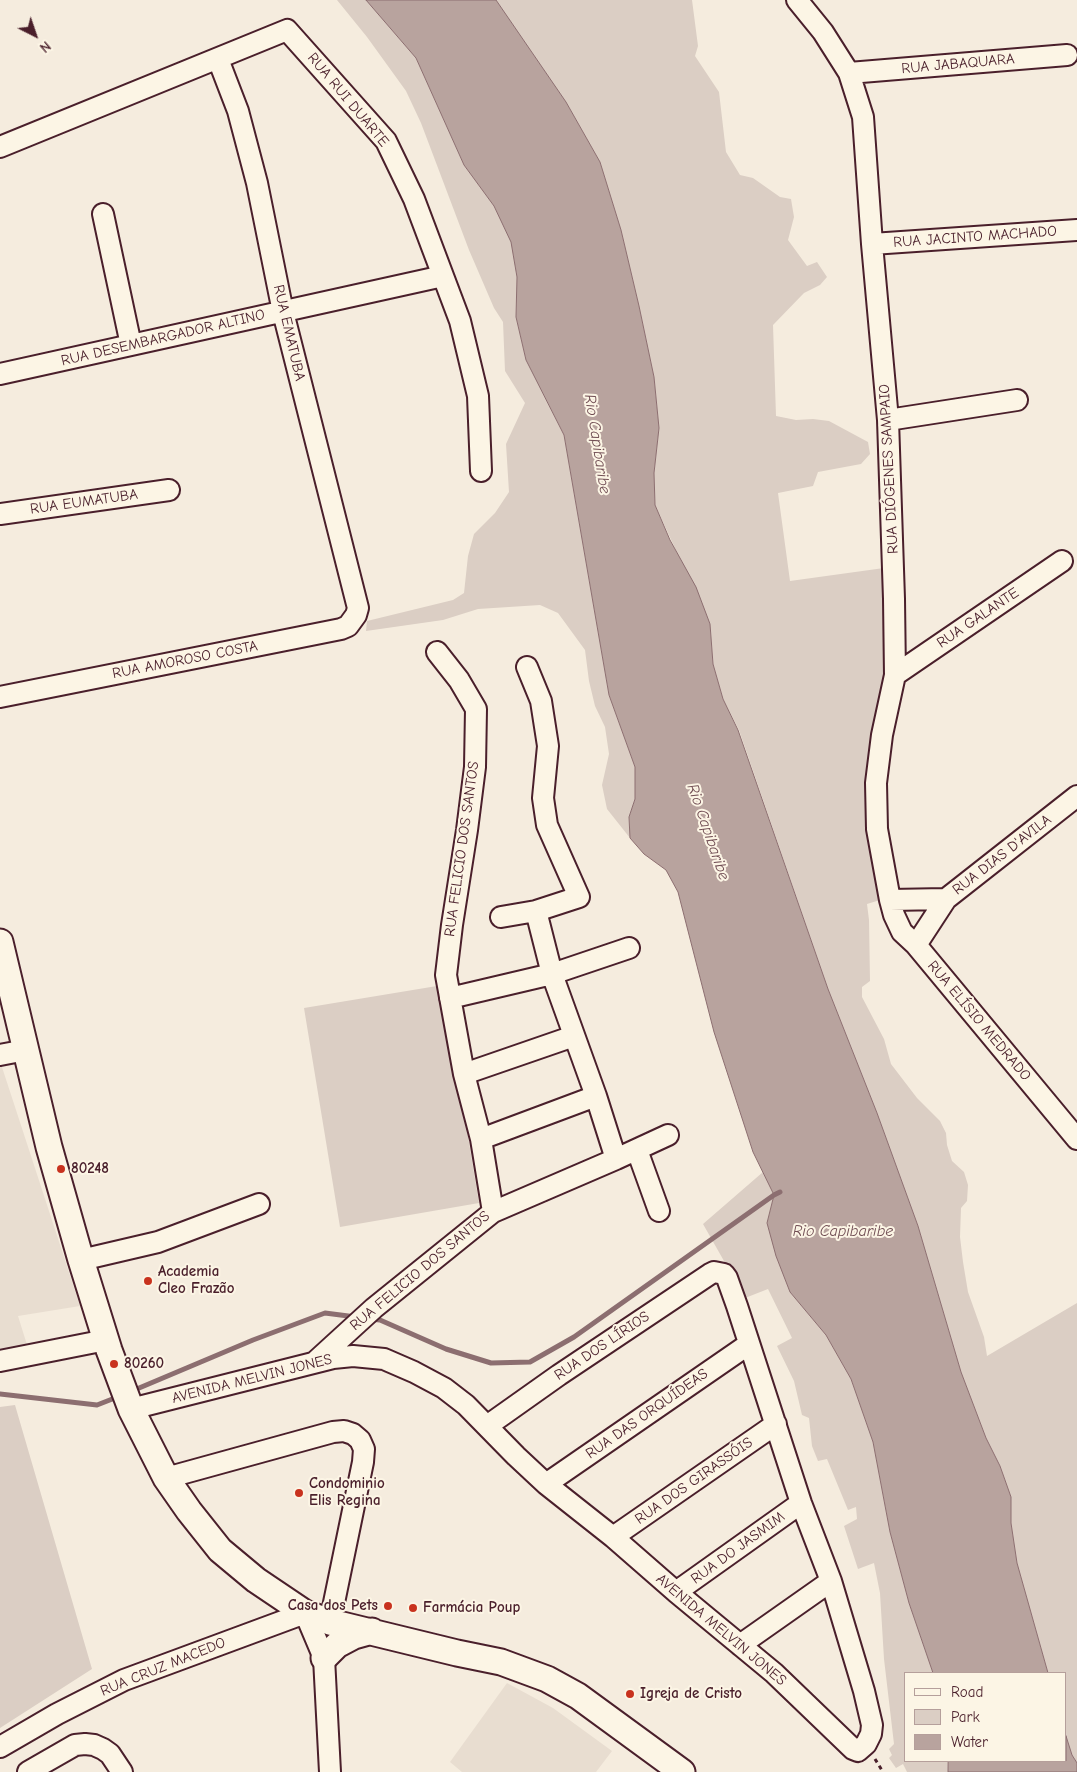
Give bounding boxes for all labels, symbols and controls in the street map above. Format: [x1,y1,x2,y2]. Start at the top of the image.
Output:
north arrow [10,10,60,60]
text: N [36,37,54,56]
street label: RUA RUI DUARTE [303,49,393,151]
street label: RUA JABAQUARA [901,50,1015,78]
street label: RUA JACINTO MACHADO [893,222,1057,252]
street label: RUA EMATUBA [269,283,309,383]
street label: RUA DESEMBARGADOR ALTINO [59,306,267,370]
street label: RUA DIÓGENES SAMPAIO [876,384,902,554]
water label: Rio Capibaribe [580,393,614,495]
street label: RUA EUMATUBA [29,486,139,518]
street label: RUA GALANTE [933,584,1023,652]
street label: RUA AMOROSO COSTA [111,637,259,683]
street label: RUA FELICIO DOS SANTOS [441,760,483,938]
water label: Rio Capibaribe [683,781,733,883]
street label: RUA DIAS D'AVILA [949,811,1055,899]
street label: RUA ELÍSIO MEDRADO [923,957,1035,1085]
place label: 80248 [71,1160,109,1178]
marker: 80248 [55,1163,67,1175]
street label: RUA FELICIO DOS SANTOS [346,1207,494,1335]
water label: Rio Capibaribe [793,1221,893,1241]
place label: Academia Cleo Frazão [158,1263,234,1298]
marker: Academia Cleo Frazão [142,1275,154,1287]
street label: RUA DOS LÍRIOS [551,1308,653,1384]
street label: AVENIDA MELVIN JONES [170,1350,334,1408]
place label: 80260 [124,1355,164,1373]
marker: 80260 [108,1358,120,1370]
street label: RUA DAS ORQUÍDEAS [582,1365,712,1463]
street label: RUA DOS GIRASSÓIS [632,1434,756,1528]
place label: Condominio Elis Regina [309,1475,385,1510]
marker: Condominio Elis Regina [293,1487,305,1499]
street label: RUA DO JASMIM [688,1508,788,1588]
street label: AVENIDA MELVIN JONES [652,1570,790,1690]
place label: Casa dos Pets [288,1597,378,1615]
place label: Farmácia Poup [423,1599,520,1617]
marker: Casa dos Pets [382,1600,394,1612]
marker: Farmácia Poup [407,1602,419,1614]
street label: RUA CRUZ MACEDO [98,1634,228,1700]
legend [904,1672,1067,1762]
text: Road [951,1683,983,1701]
place label: Igreja de Cristo [640,1685,742,1703]
marker: Igreja de Cristo [624,1688,636,1700]
text: Park [951,1708,980,1726]
text: Water [951,1733,988,1751]

